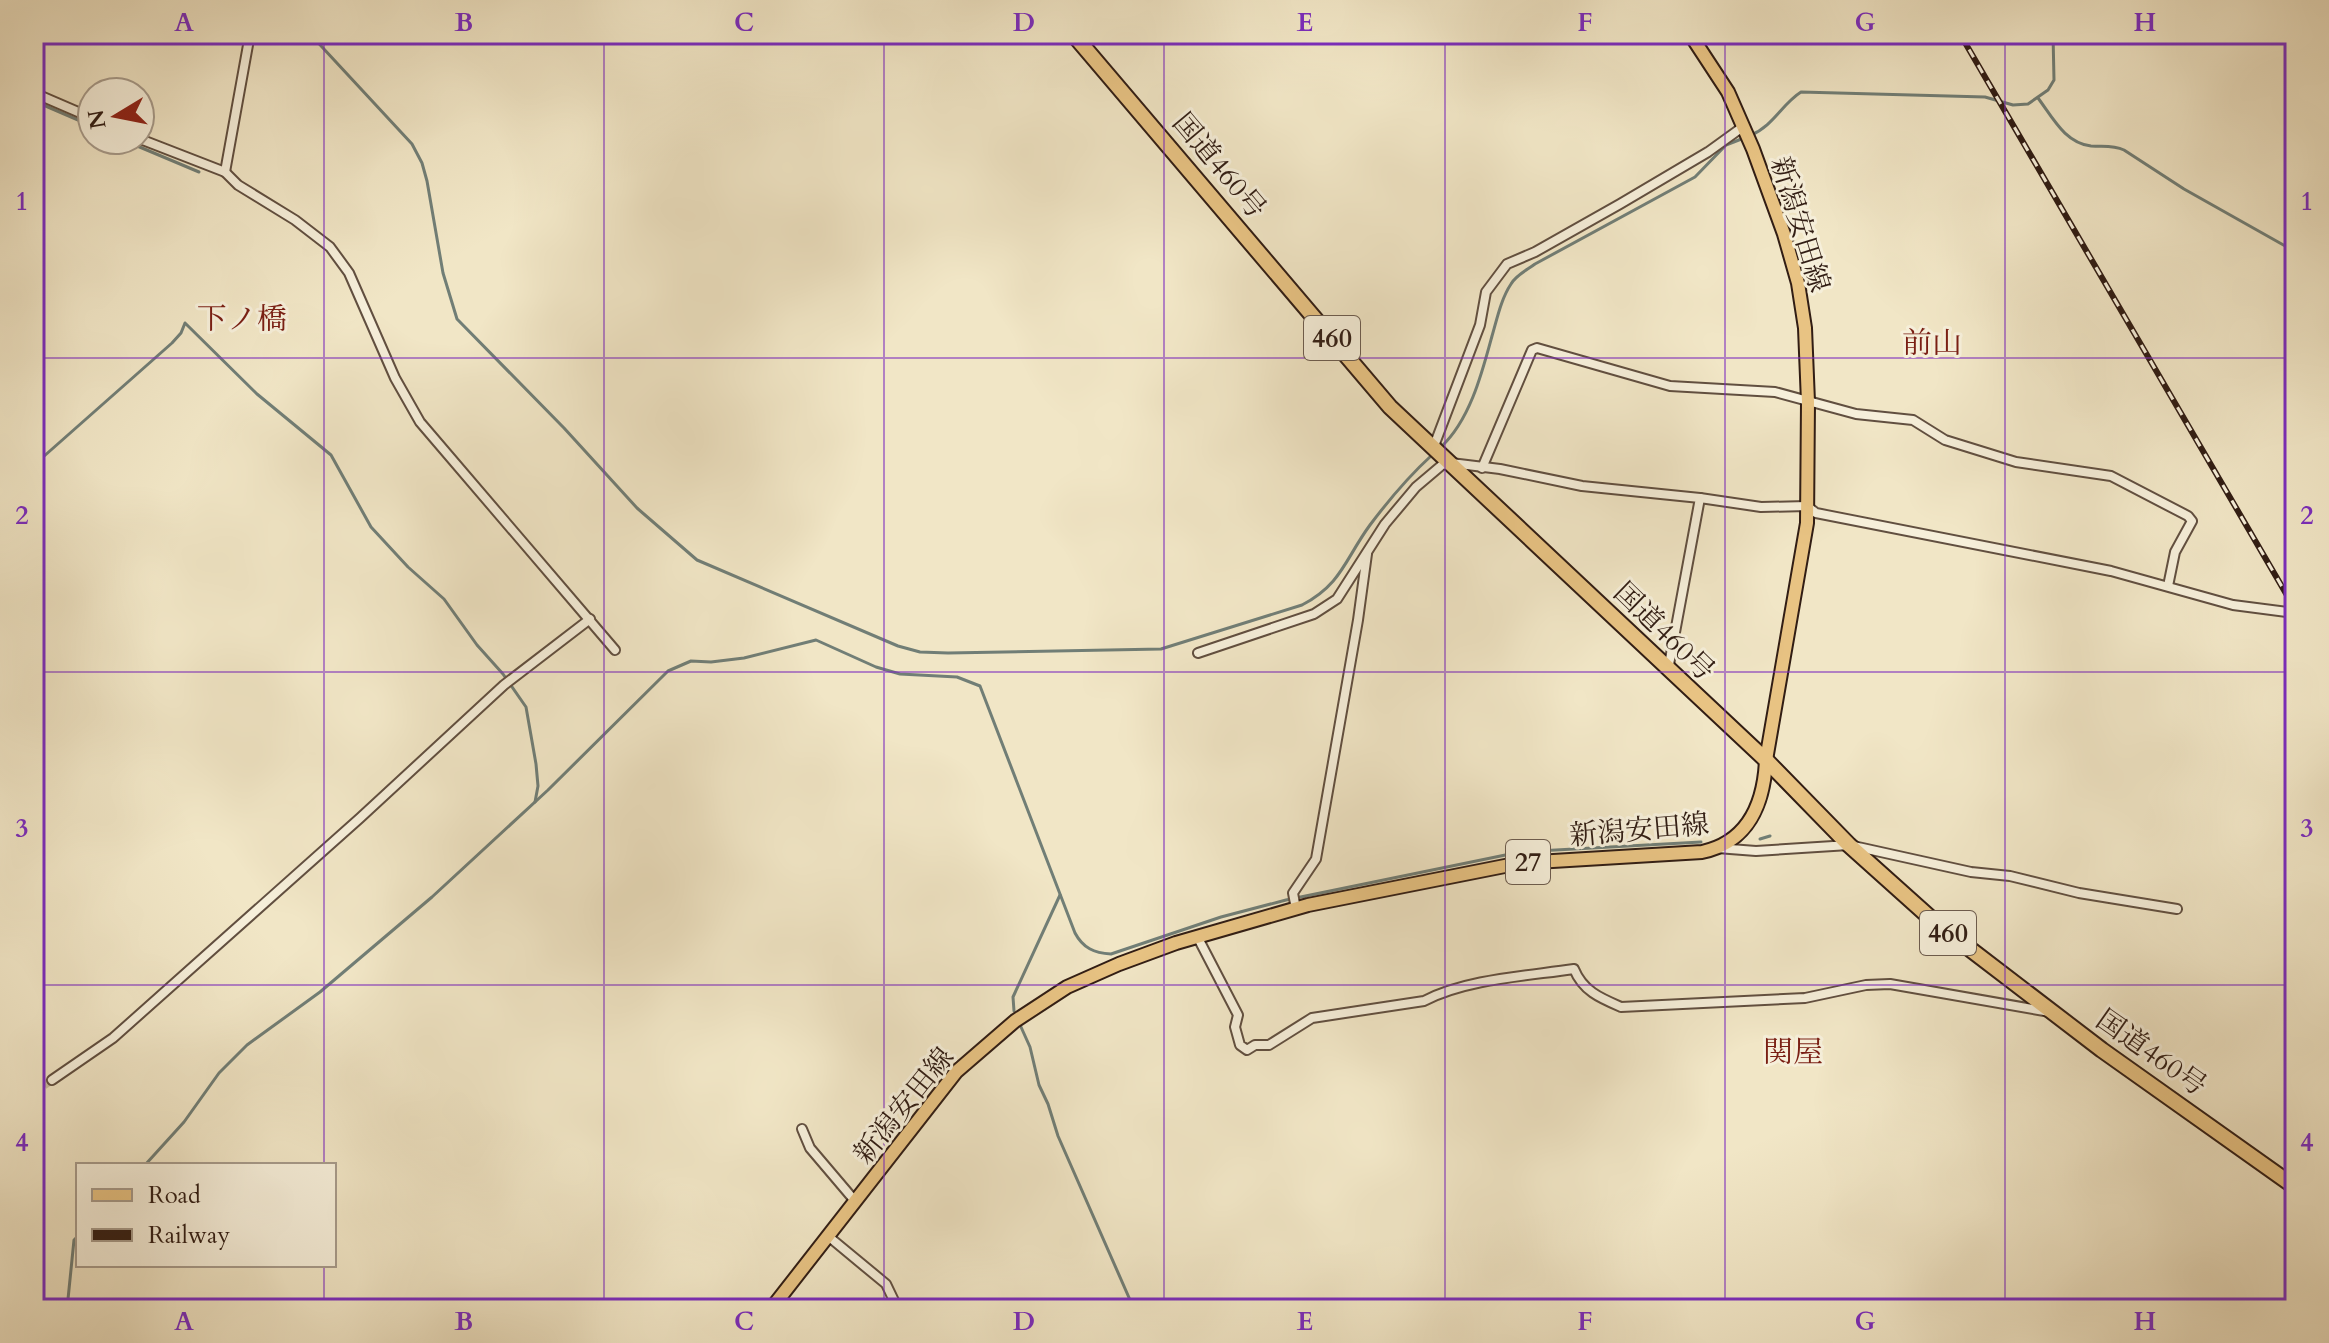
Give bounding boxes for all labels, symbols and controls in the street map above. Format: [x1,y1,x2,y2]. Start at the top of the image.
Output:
text: A [174,5,194,40]
text: B [455,5,473,40]
text: C [734,5,754,40]
text: D [1013,5,1035,40]
text: E [1297,5,1313,40]
text: F [1577,5,1593,40]
text: G [1854,5,1876,40]
text: H [2134,5,2157,40]
north arrow [76,76,156,156]
street label: 国道460号 [1164,105,1275,227]
text: N [81,107,114,131]
street label: 新潟安田線 [1761,152,1839,297]
text: 1 [15,184,29,219]
text: 1 [2300,184,2314,219]
district label: 下ノ橋 [197,299,287,340]
road number: 460 [1304,316,1360,360]
district label: 前山 [1902,323,1962,364]
text: 2 [15,498,29,533]
text: 2 [2300,498,2314,533]
street label: 国道460号 [1605,574,1723,690]
street label: 新潟安田線 [1568,805,1710,855]
text: 3 [15,811,29,846]
text: 3 [2300,811,2314,846]
road number: 27 [1506,840,1550,884]
road number: 460 [1920,911,1976,955]
street label: 国道460号 [2088,1001,2214,1105]
district label: 関屋 [1763,1032,1823,1073]
street label: 新潟安田線 [845,1039,963,1172]
text: 4 [15,1125,29,1160]
text: 4 [2300,1125,2314,1160]
legend [76,1163,336,1267]
text: Road [148,1179,201,1212]
text: Railway [148,1219,230,1252]
text: A [174,1304,194,1339]
text: B [455,1304,473,1339]
text: C [734,1304,754,1339]
text: D [1013,1304,1035,1339]
text: E [1297,1304,1313,1339]
text: F [1577,1304,1593,1339]
text: G [1854,1304,1876,1339]
text: H [2134,1304,2157,1339]

